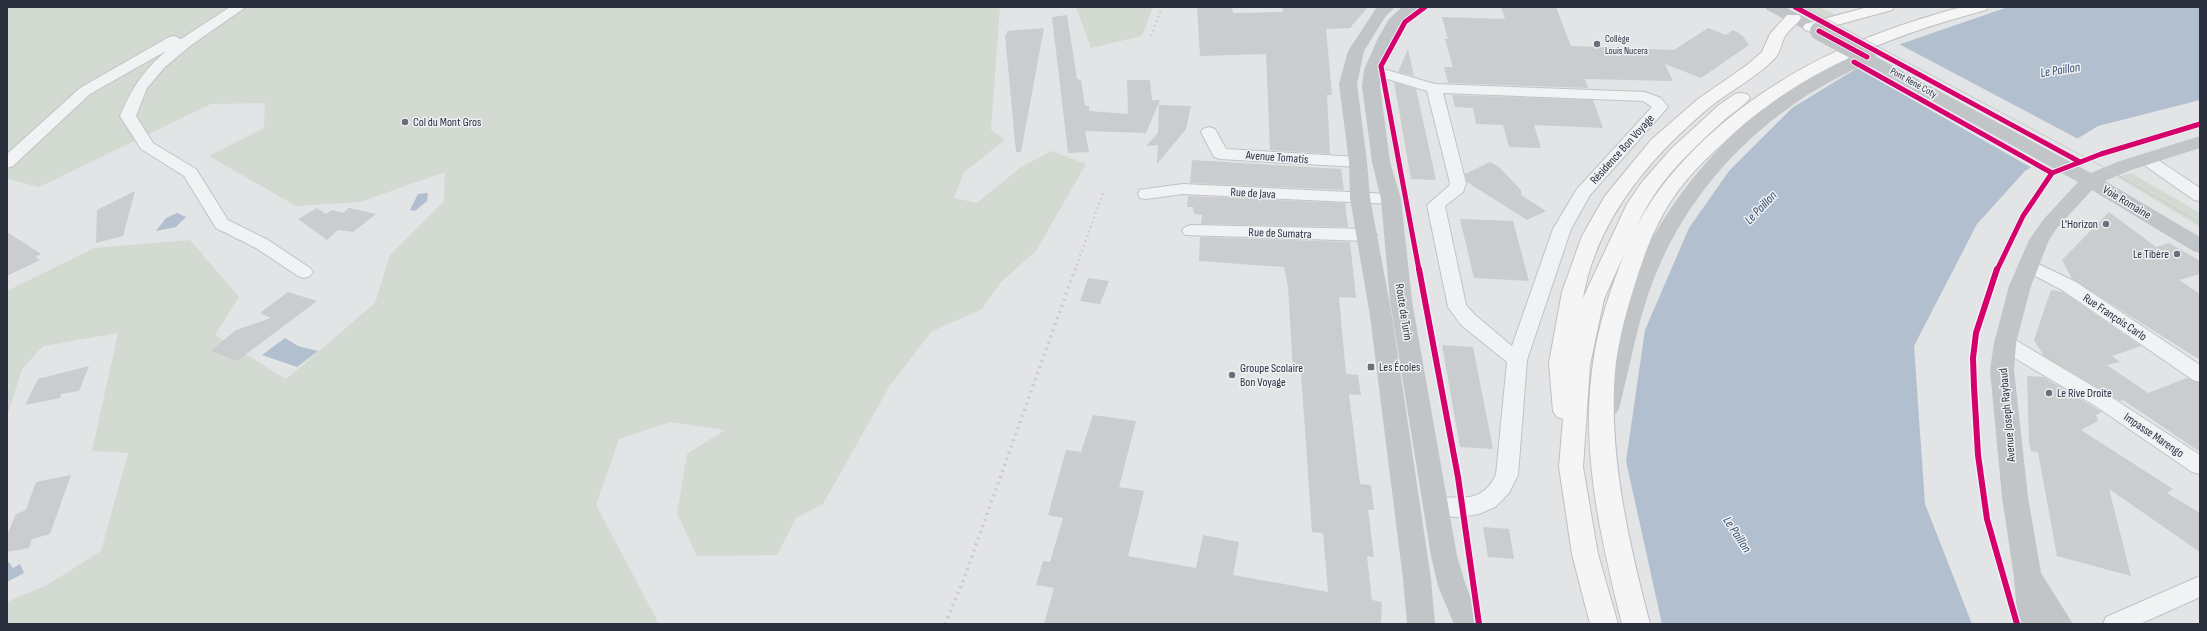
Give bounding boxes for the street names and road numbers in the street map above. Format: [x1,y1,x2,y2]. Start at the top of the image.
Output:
street label: Pont René Coty [1888,65,1939,101]
street label: Résidence Bon Voyage [1587,111,1658,187]
street label: Avenue Tomatis [1244,148,1309,167]
street label: Voie Romaine [2100,182,2154,223]
street label: Rue de Java [1230,185,1276,202]
street label: Rue de Sumatra [1248,225,1312,242]
street label: Route de Turin [1392,283,1415,342]
street label: Rue François Carlo [2080,291,2150,344]
street label: Avenue Joseph Raybaud [1996,367,2019,463]
street label: Impasse Marengo [2121,410,2187,461]

